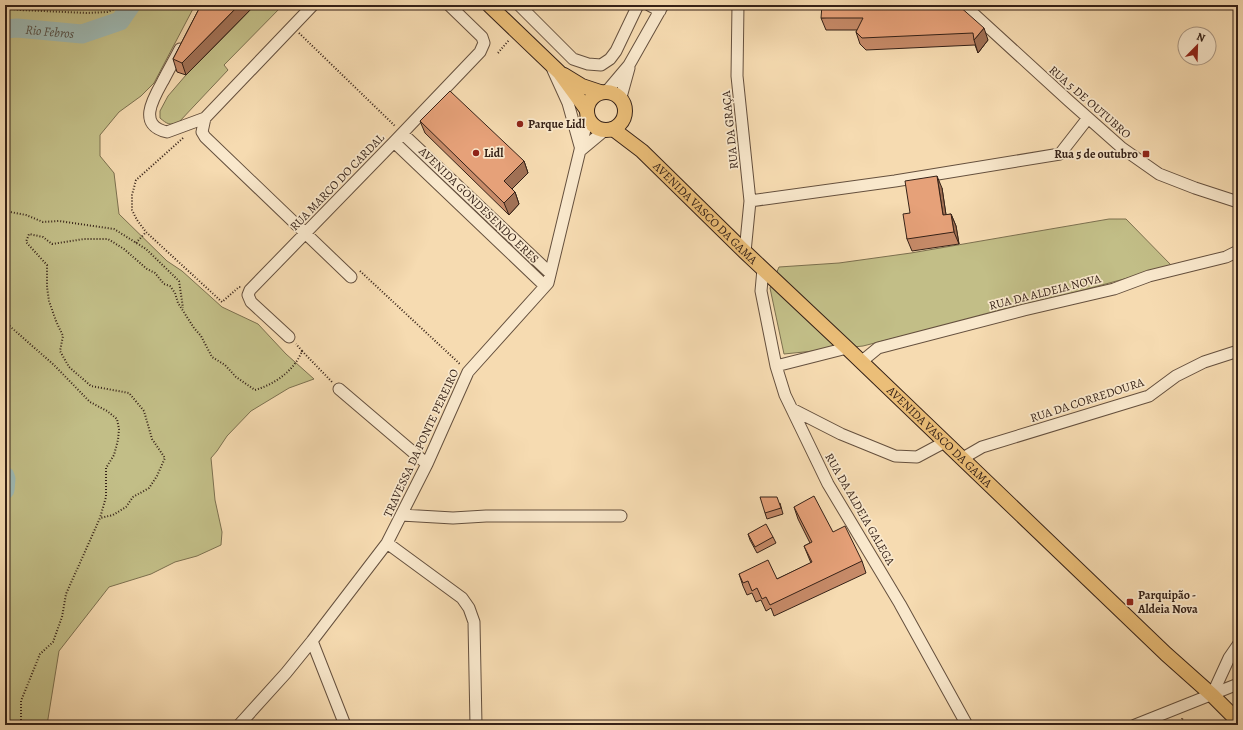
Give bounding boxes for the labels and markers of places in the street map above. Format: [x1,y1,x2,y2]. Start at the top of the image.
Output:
place label: Parque Lidl [528,116,586,132]
marker: Parque Lidl [515,119,525,129]
place label: Lidl [484,145,504,161]
place label: Rua 5 de outubro [1054,146,1138,162]
marker: Lidl [471,148,481,158]
marker: Rua 5 de outubro [1141,149,1151,159]
place label: Parquipão - Aldeia Nova [1137,587,1198,617]
marker: Parquipão - Aldeia Nova [1125,597,1135,607]

